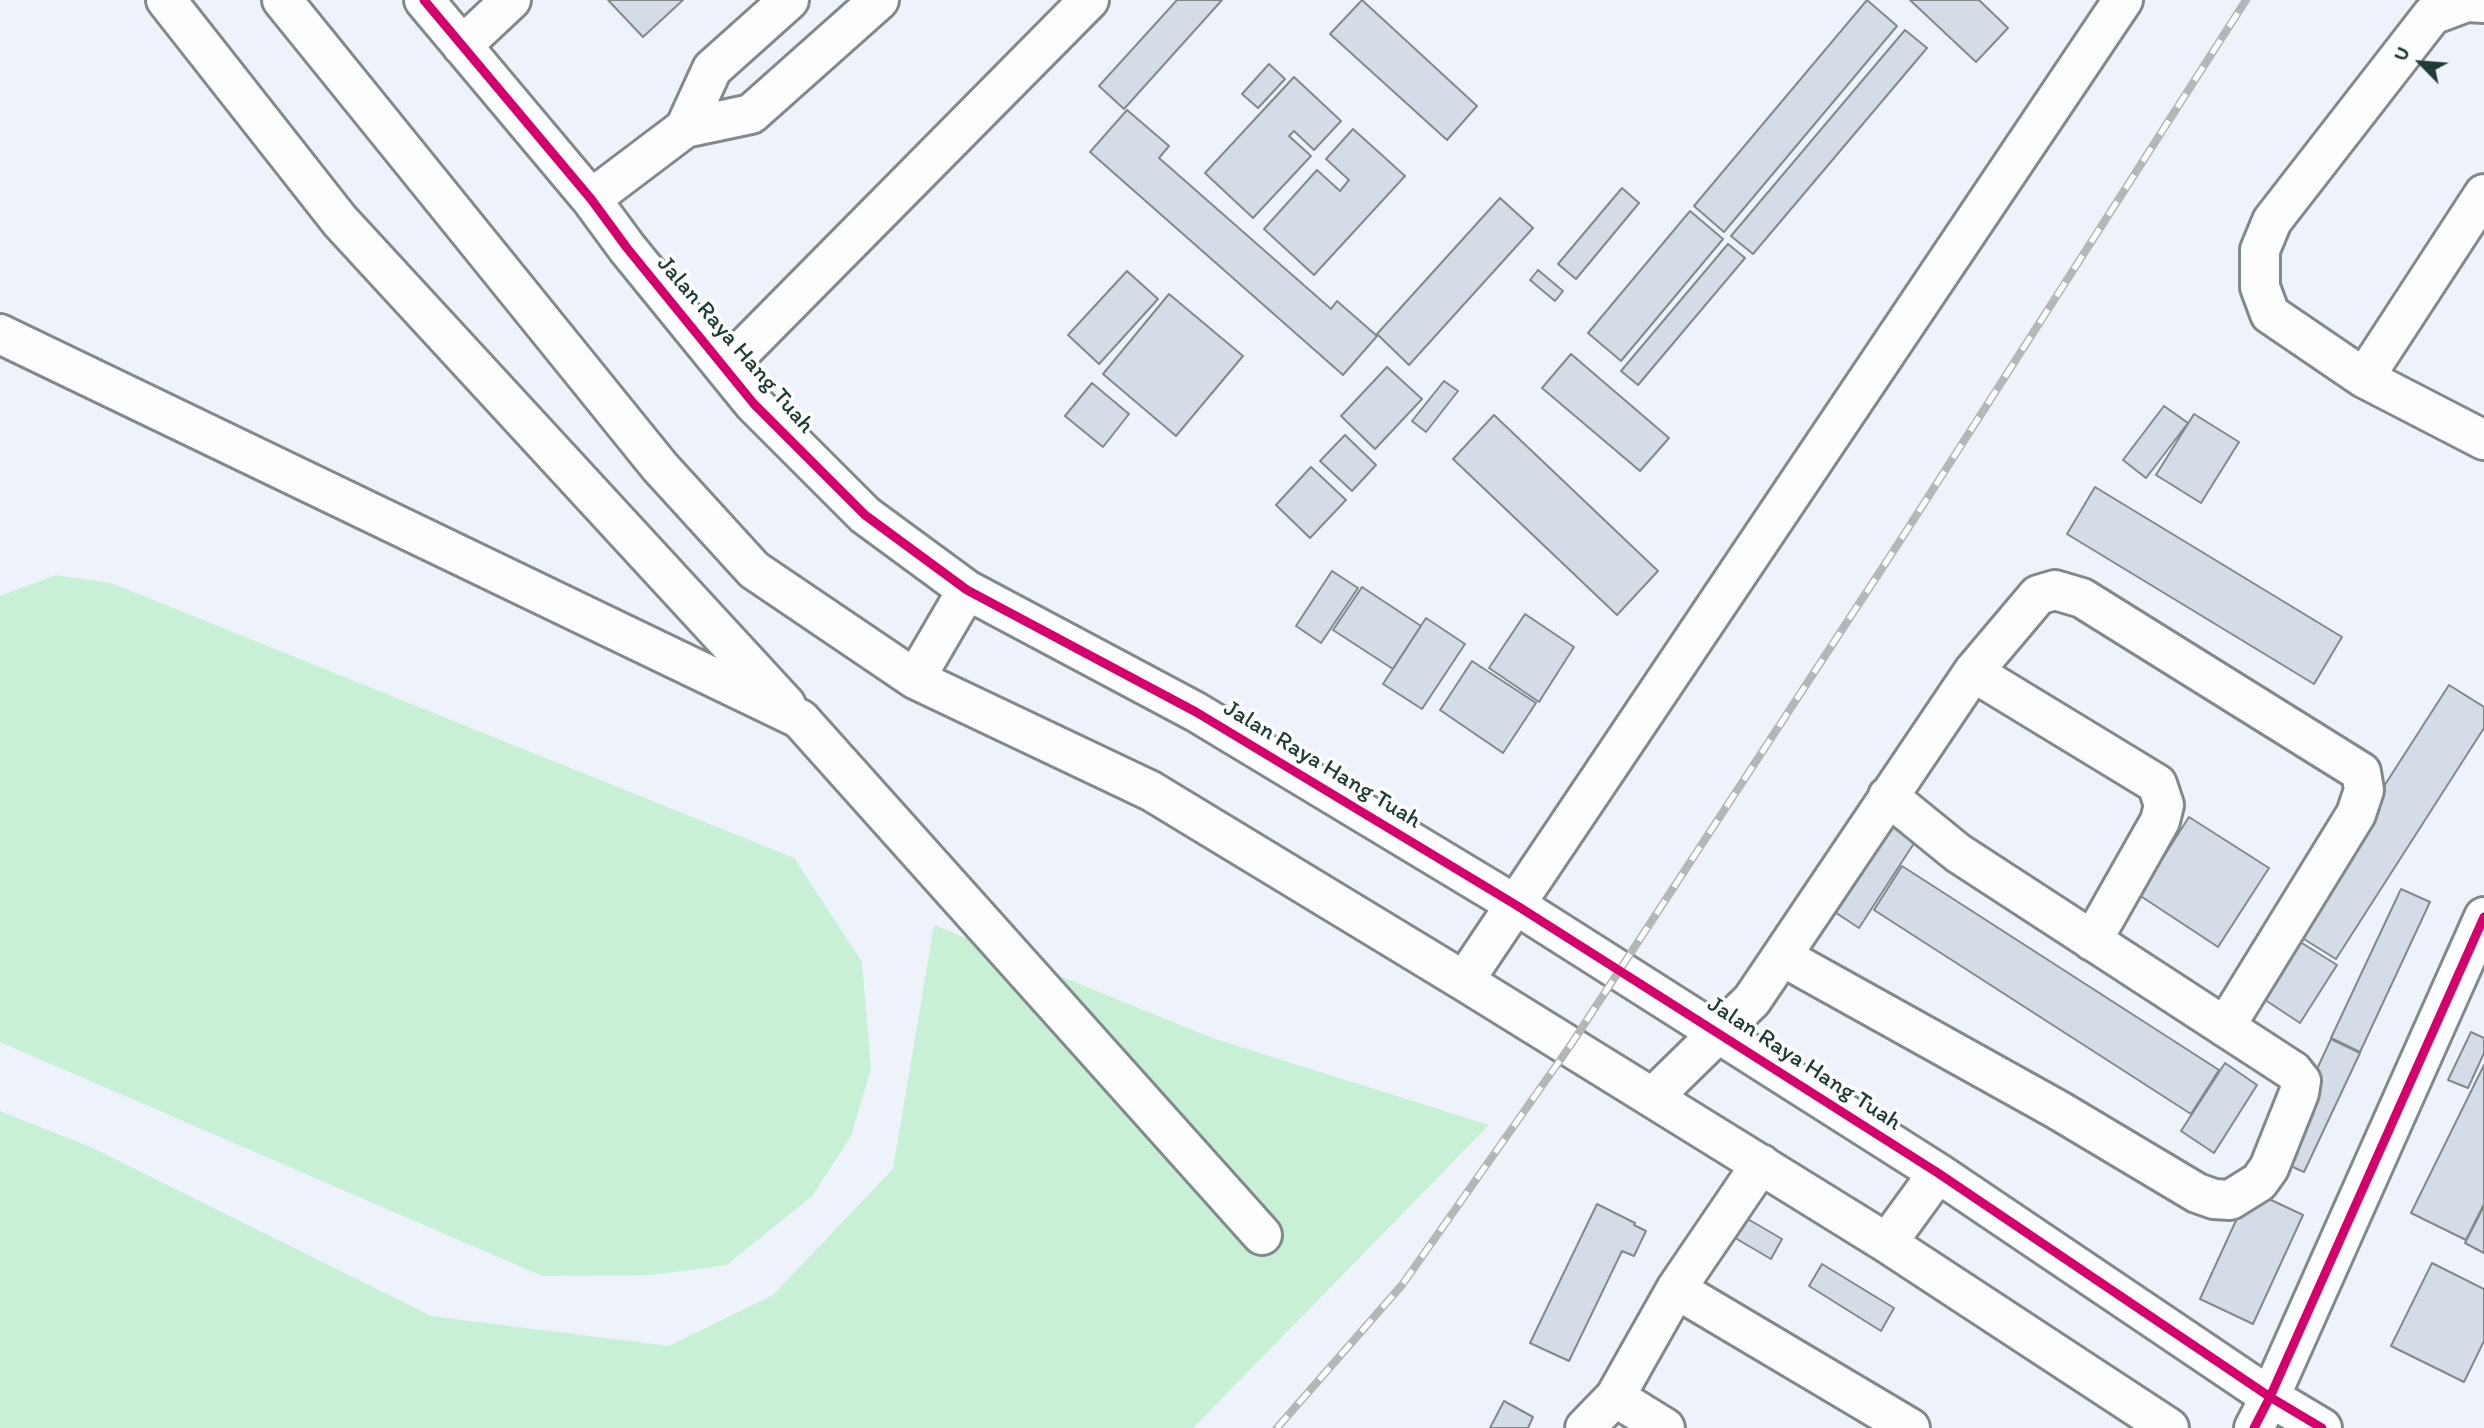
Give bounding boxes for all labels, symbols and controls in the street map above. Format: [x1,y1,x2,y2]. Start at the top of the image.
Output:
north arrow [2386,28,2456,98]
text: U [2388,43,2415,64]
street label: Jalan Raya Hang Tuah [650,250,820,440]
street label: Jalan Raya Hang Tuah [1218,695,1426,835]
street label: Jalan Raya Hang Tuah [1701,990,1907,1138]

